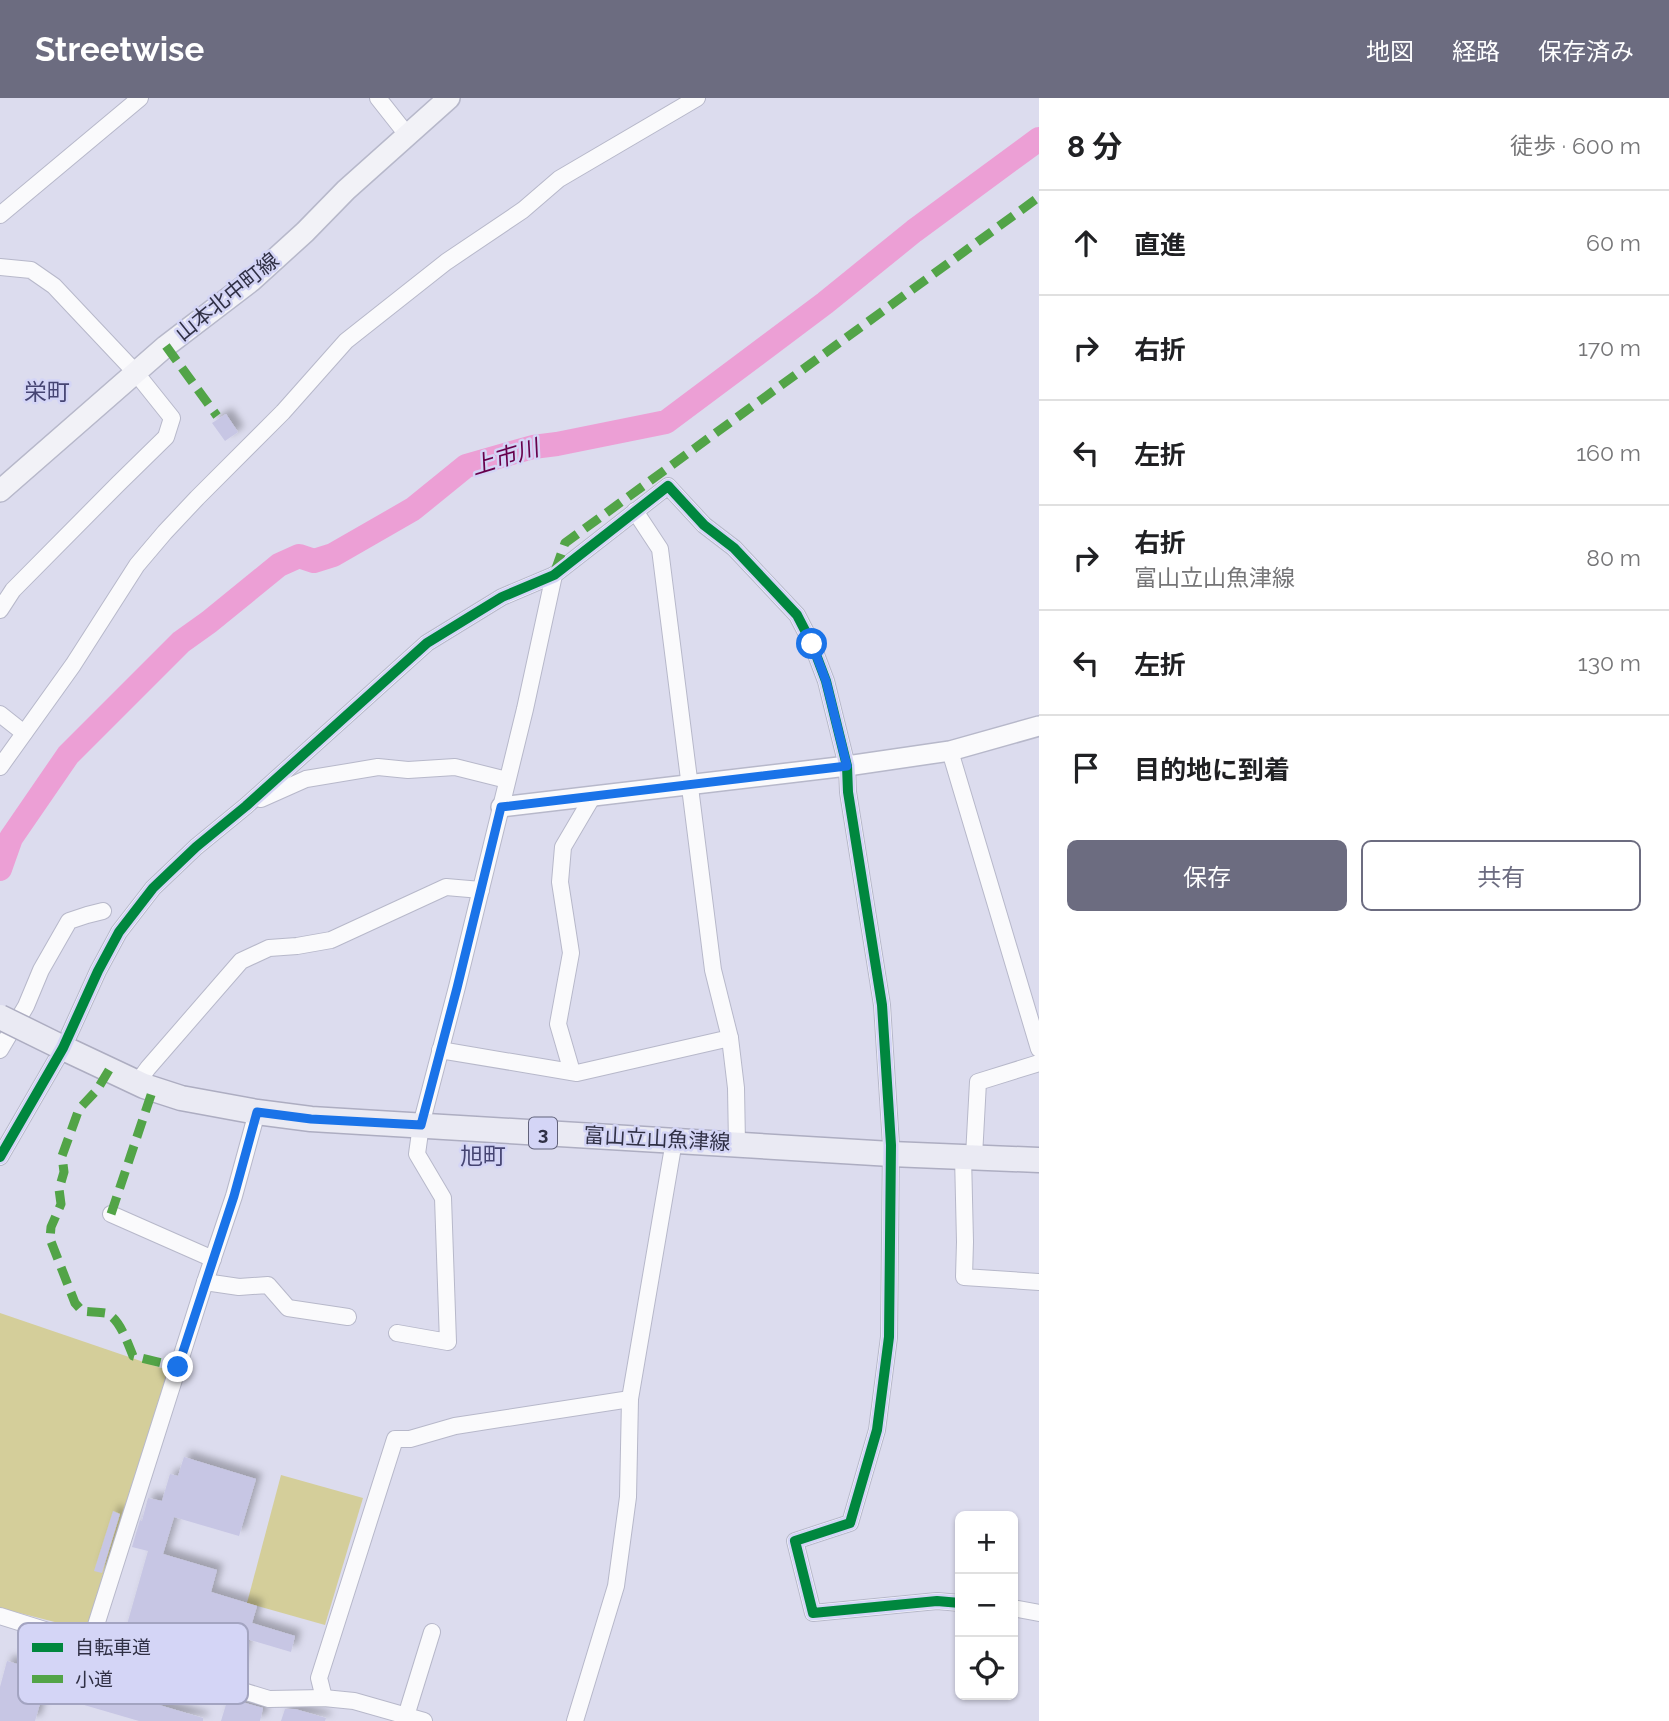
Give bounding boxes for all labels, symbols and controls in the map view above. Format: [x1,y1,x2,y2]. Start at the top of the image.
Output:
text: Streetwise [35,30,204,69]
text: 地図 [1366,37,1414,66]
text: 経路 [1452,37,1500,66]
text: 保存済み [1538,37,1634,66]
text: 8 分 [1067,129,1122,164]
text: 徒歩 · 600 m [1510,132,1641,159]
icon: ahead [1067,224,1105,262]
text: 60 m [1586,229,1641,256]
text: 直進 [1134,230,1186,260]
street label: 山本北中町線 [170,247,284,346]
icon: right [1067,329,1105,367]
text: 170 m [1578,334,1641,361]
text: 右折 [1134,335,1186,365]
district label: 栄町 [24,378,70,405]
water label: 上市川 [468,433,545,480]
icon: left [1067,434,1105,472]
text: 160 m [1576,439,1641,466]
text: 左折 [1134,440,1186,470]
text: 右折 [1134,528,1186,558]
icon: right [1067,539,1105,577]
text: 80 m [1586,544,1641,571]
text: 富山立山魚津線 [1134,564,1295,591]
route start [796,628,827,659]
icon: left [1067,644,1105,682]
text: 130 m [1578,649,1641,676]
text: 左折 [1134,650,1186,680]
icon: arrive [1067,749,1105,787]
text: 目的地に到着 [1134,755,1290,785]
button: 保存 [1067,840,1347,911]
button: 共有 [1361,840,1641,911]
road number: 3 [529,1118,557,1148]
street label: 富山立山魚津線 [583,1122,731,1155]
district label: 旭町 [460,1142,506,1169]
route end [162,1351,193,1382]
map controls [955,1511,1018,1700]
button: + [955,1511,1018,1574]
button: − [955,1574,1018,1637]
legend [18,1623,248,1704]
text: 自転車道 [75,1636,151,1658]
button: locate [955,1637,1018,1700]
text: 小道 [75,1668,113,1690]

